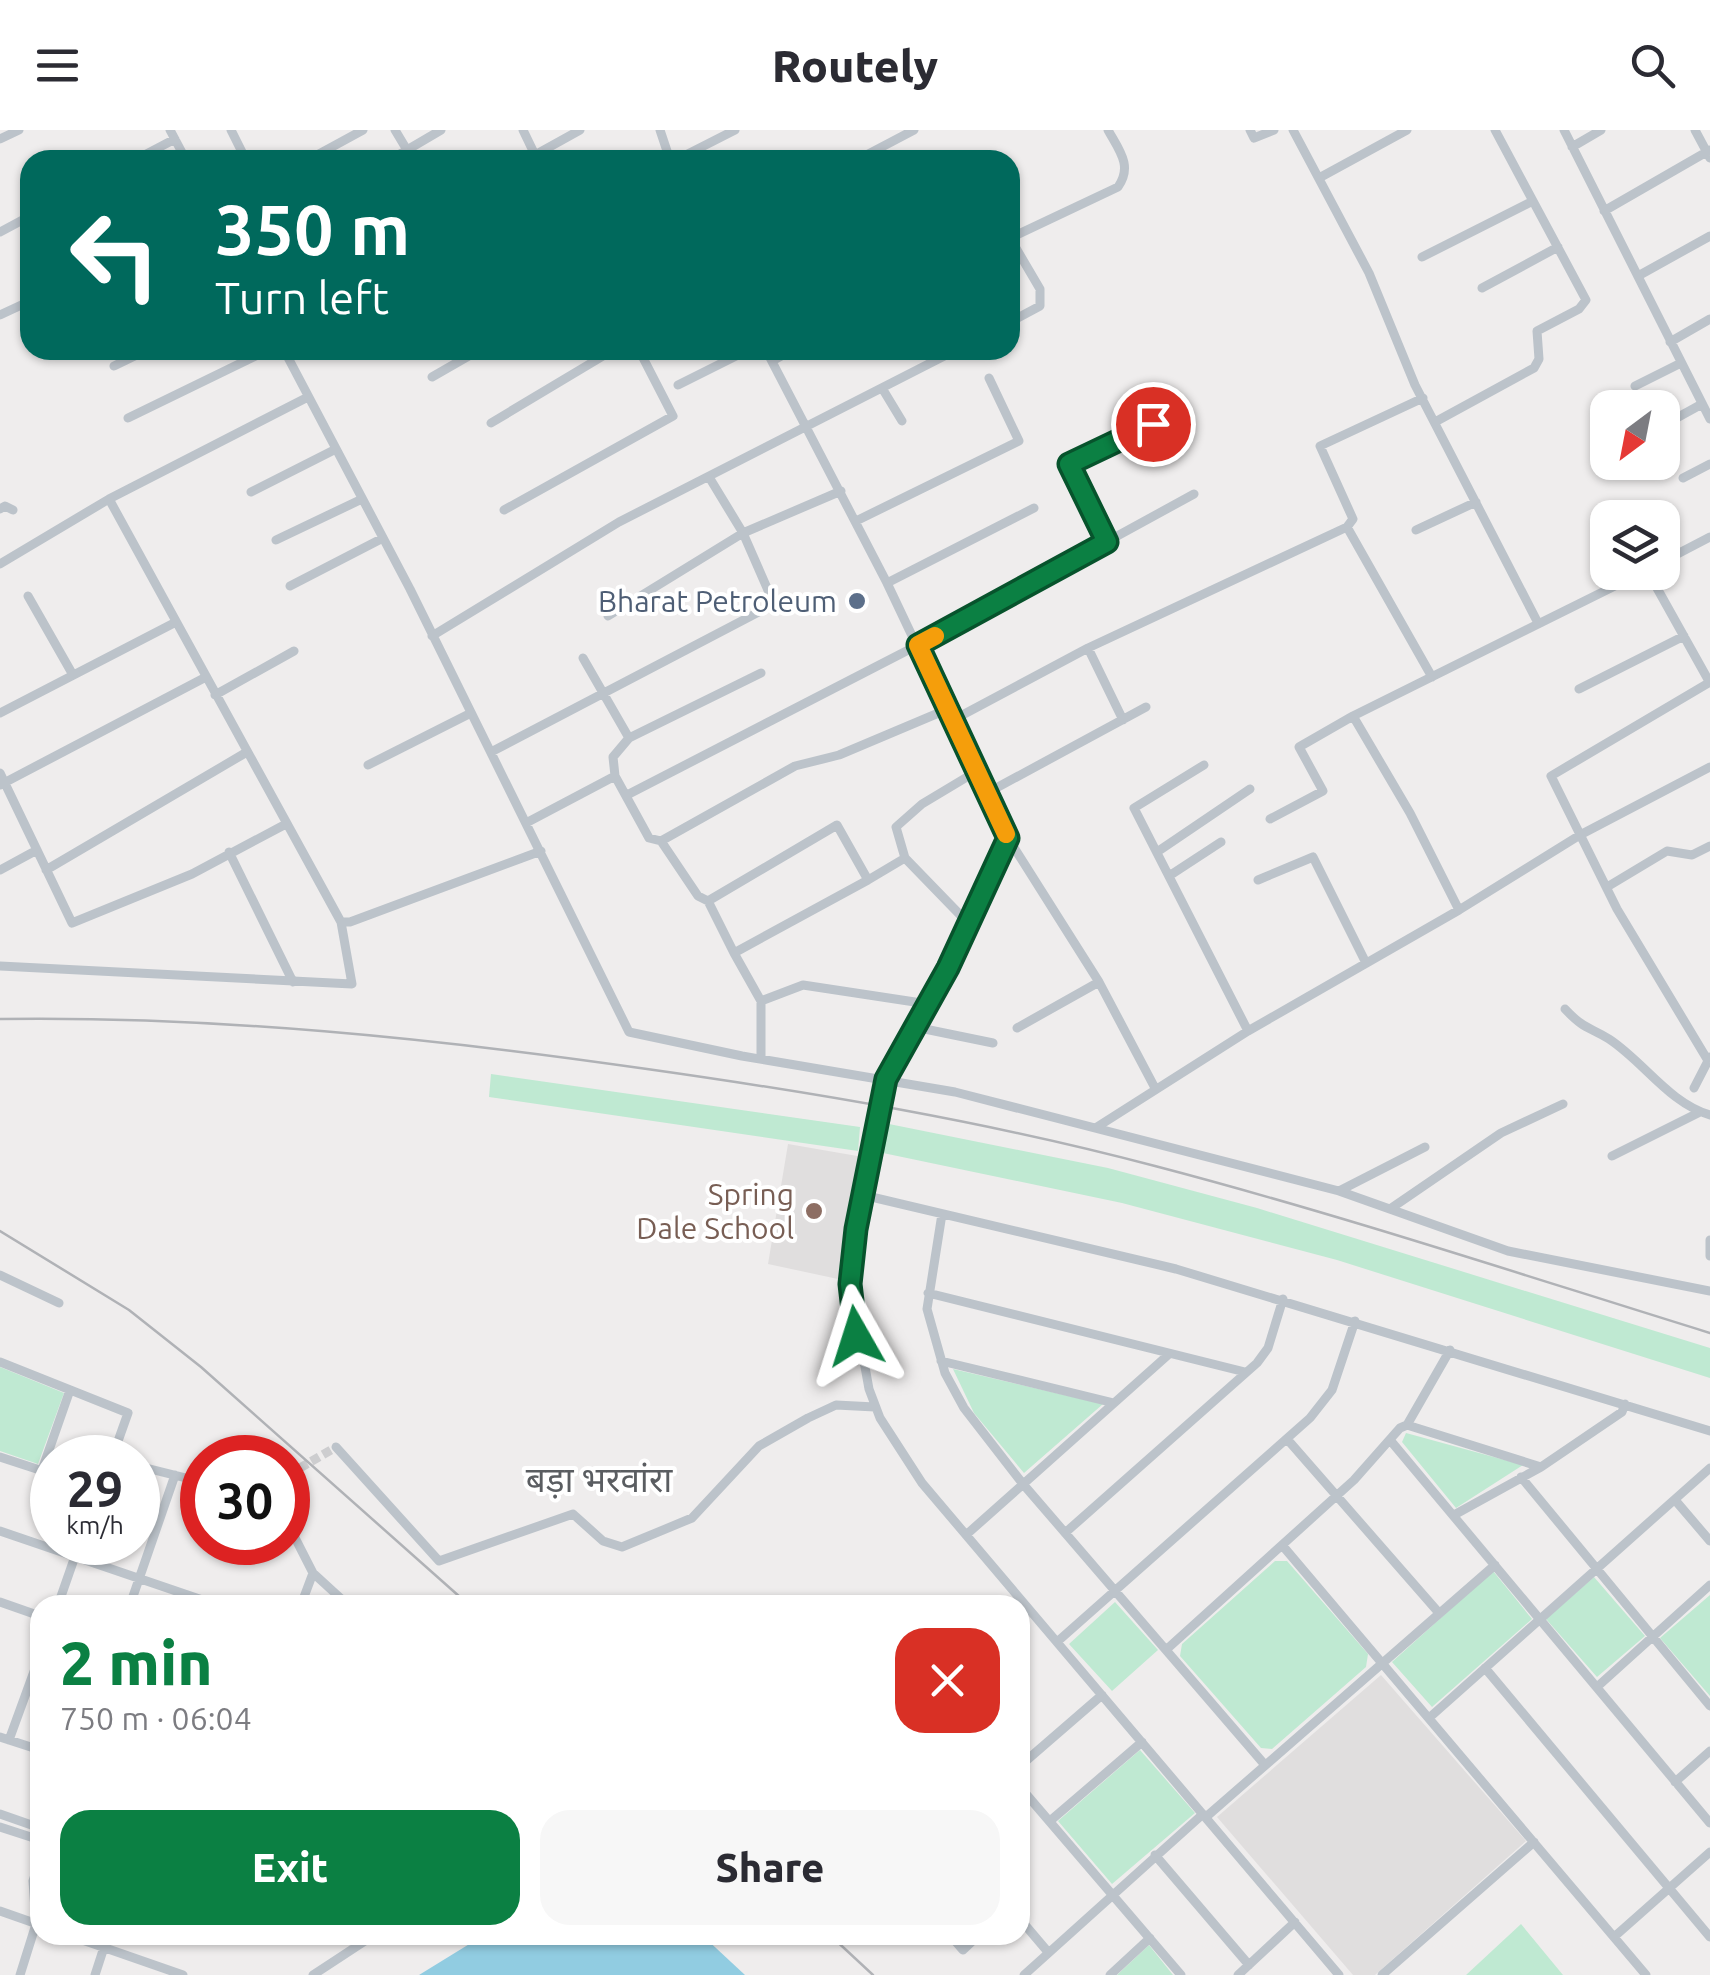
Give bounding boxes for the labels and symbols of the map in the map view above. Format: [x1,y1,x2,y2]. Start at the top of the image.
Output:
pin [1111,382,1196,467]
north arrow [1590,390,1680,480]
place label: Bharat Petroleum [598,584,837,618]
marker: Bharat Petroleum [846,590,868,612]
place label: Spring Dale School [636,1177,794,1245]
marker: Spring Dale School [803,1200,825,1222]
position arrow [804,1284,908,1388]
speed limit sign: 30 [180,1435,310,1565]
district label: बड़ा भरवांरा [526,1459,673,1499]

